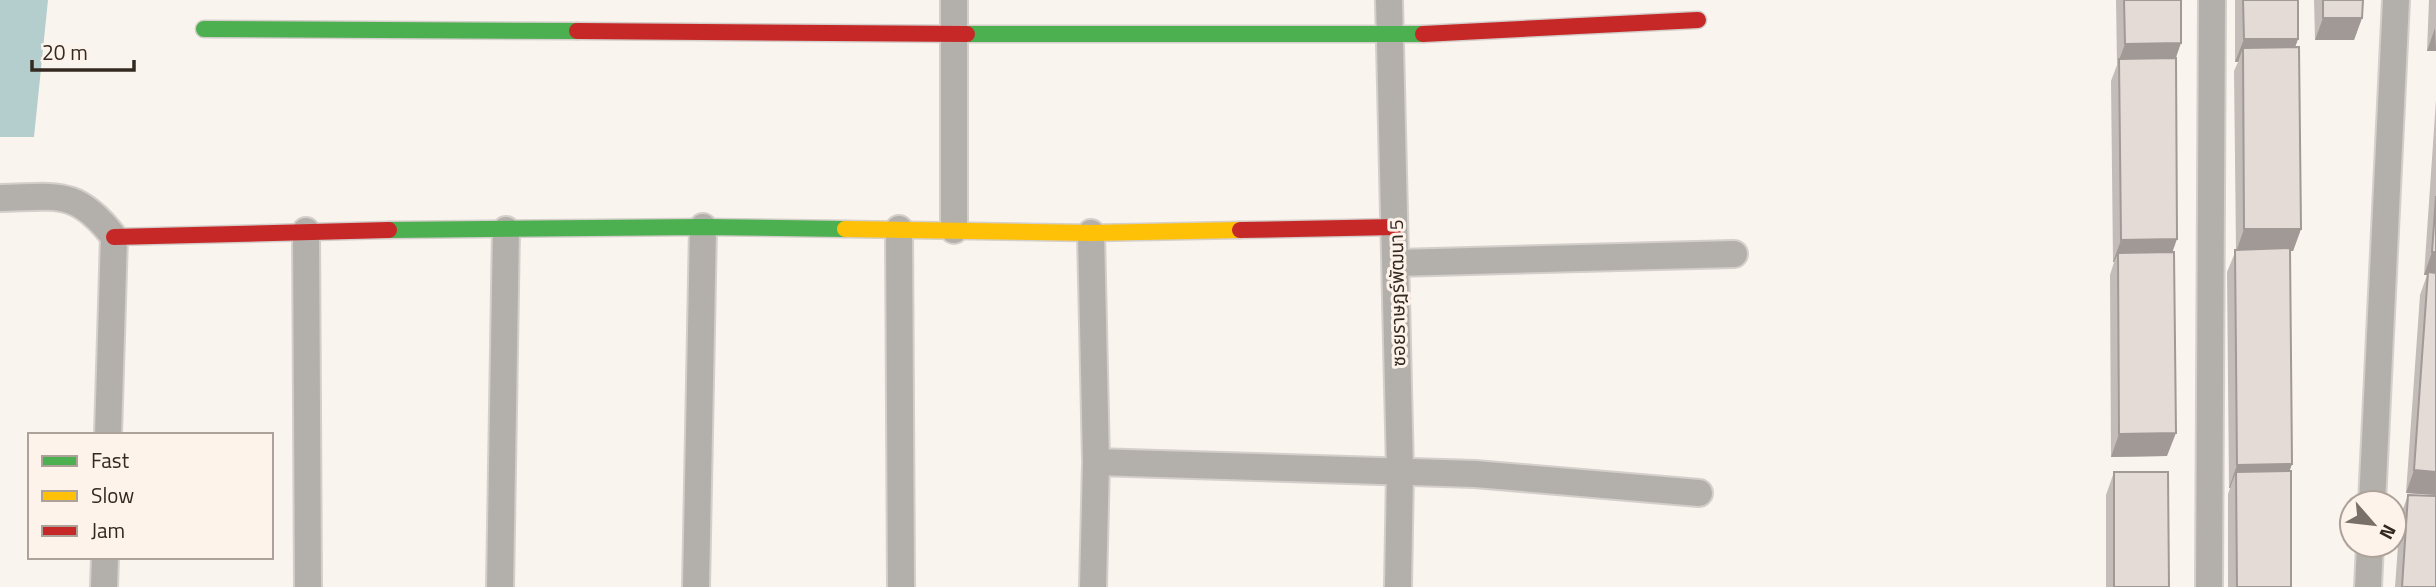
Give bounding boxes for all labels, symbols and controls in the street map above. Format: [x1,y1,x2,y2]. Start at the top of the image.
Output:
scale bar [32,28,133,72]
text: 20 m [42,36,88,68]
street label: ซอยราษฎร์พัฒนา 5 [1381,219,1412,367]
legend [28,433,273,559]
text: Fast [91,444,130,476]
text: Slow [91,479,134,511]
north arrow [2338,489,2408,559]
text: Jam [91,514,125,546]
text: N [2373,520,2404,545]

